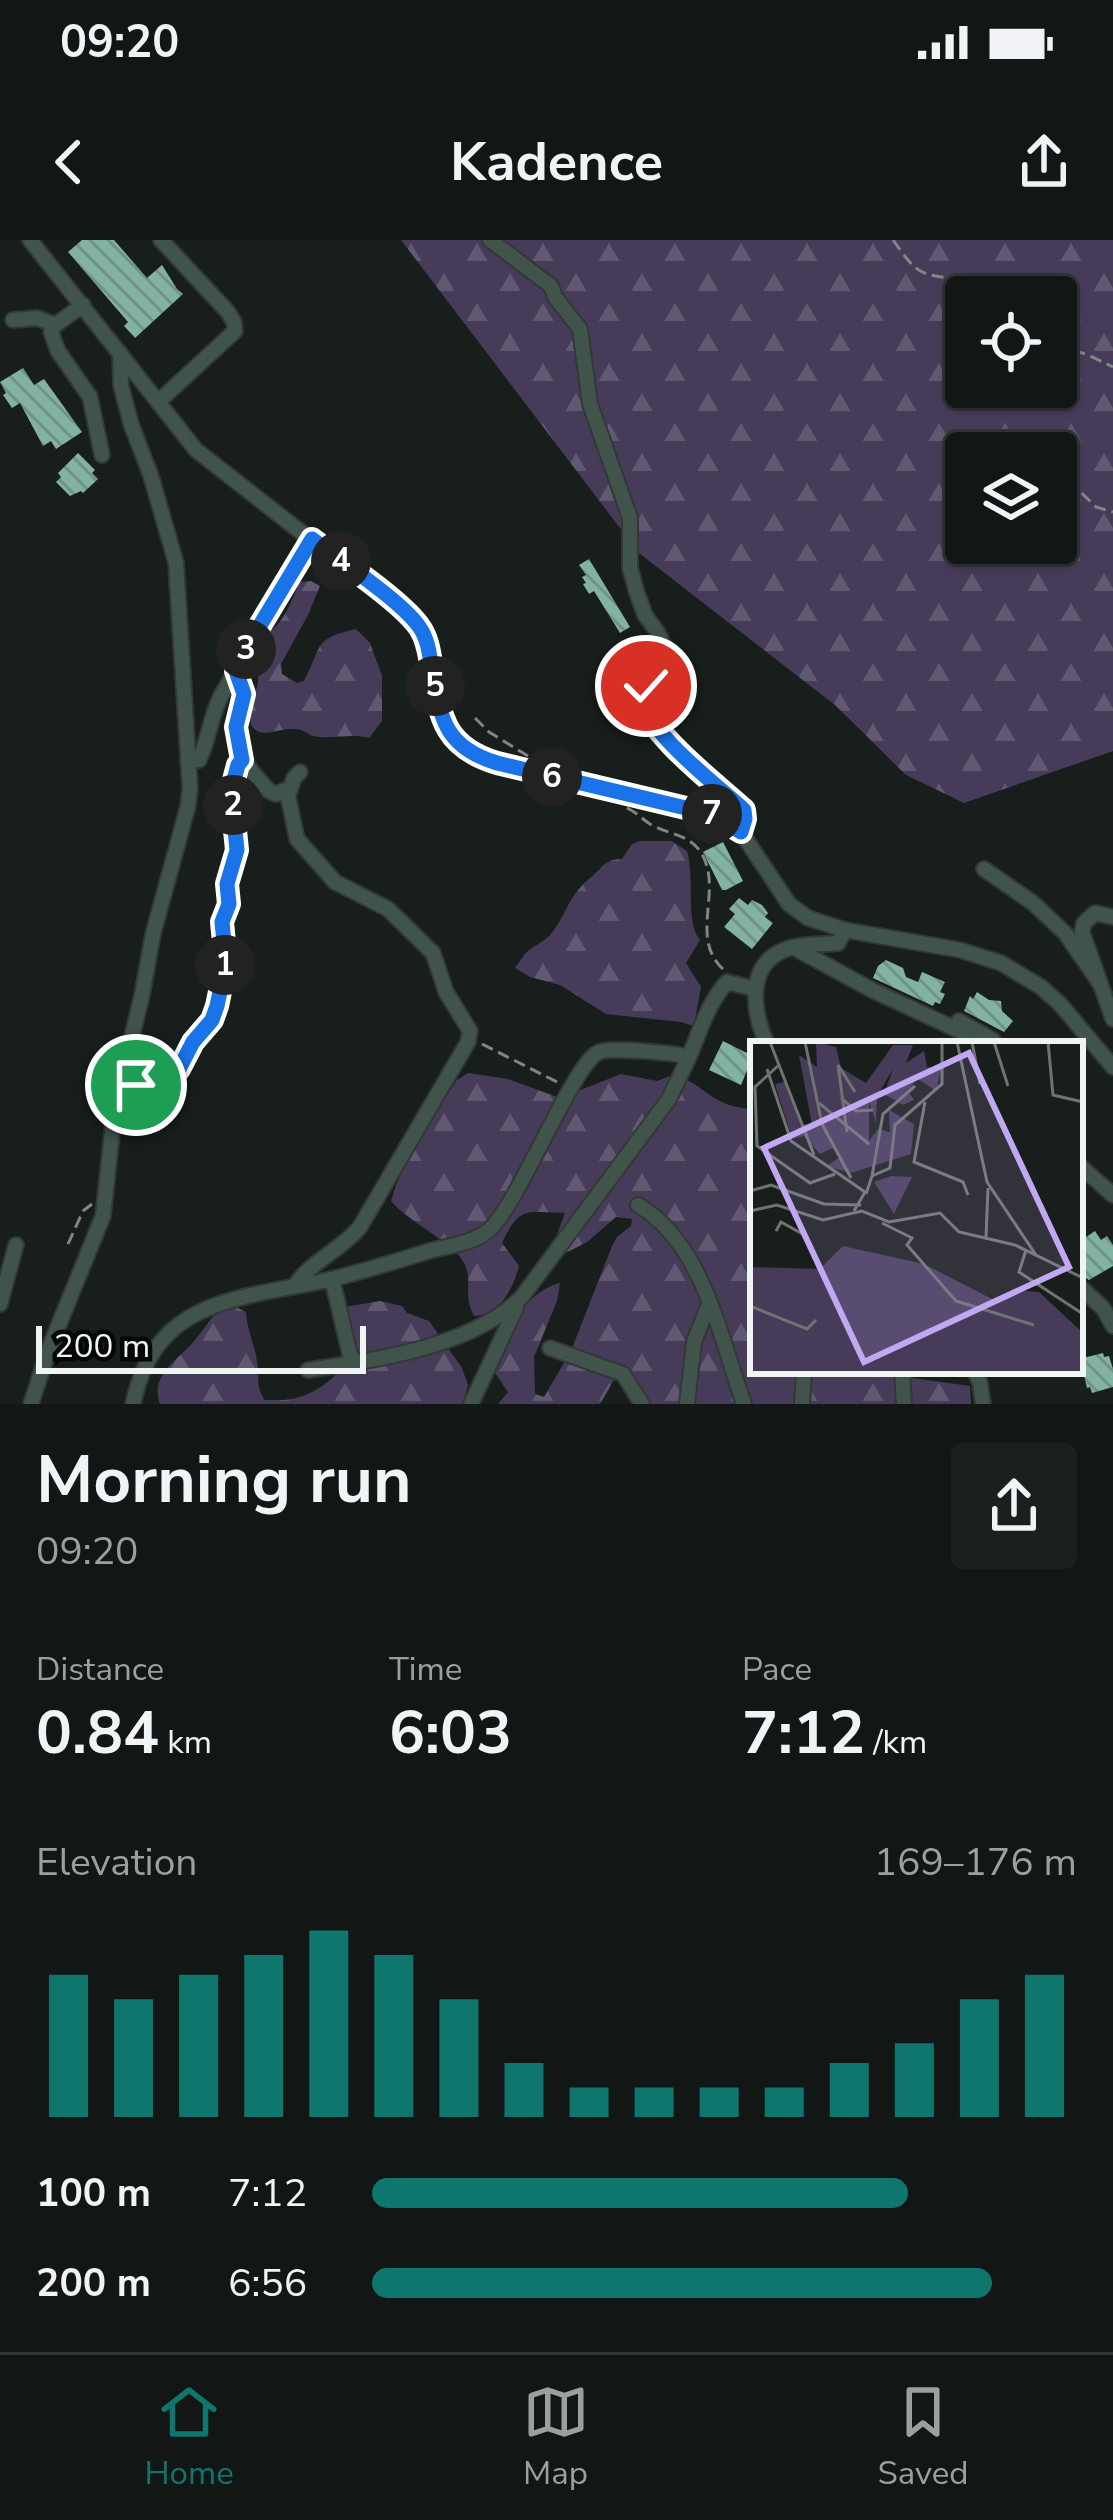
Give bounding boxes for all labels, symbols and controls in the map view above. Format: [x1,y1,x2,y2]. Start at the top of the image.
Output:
text: 09:20 [60,12,179,73]
text: Kadence [450,125,663,199]
icon: back [36,129,102,195]
icon: share [1011,129,1077,195]
map controls [945,276,1077,564]
button: locate [945,276,1077,408]
button: layers [945,432,1077,564]
pin: 4 [311,531,371,591]
text: 4 [331,538,351,583]
pin: 3 [216,619,276,679]
text: 3 [236,626,256,671]
pin [595,635,697,737]
icon: check [613,653,679,719]
pin: 5 [405,656,465,716]
text: 5 [425,663,445,708]
pin: 6 [522,747,582,807]
text: 6 [542,754,562,799]
pin: 2 [203,775,263,835]
text: 2 [223,782,243,827]
pin: 7 [682,784,742,844]
text: 7 [702,791,722,836]
pin: 1 [195,935,255,995]
text: 1 [215,942,235,987]
pin [85,1034,187,1136]
inset map [750,1041,1083,1374]
icon: arrive [103,1052,169,1118]
scale bar [36,1320,366,1373]
text: 200 m [54,1324,150,1369]
text: Morning run [36,1435,412,1525]
button: share [951,1443,1077,1569]
text: 09:20 [36,1525,139,1578]
text: Distance [36,1647,164,1692]
text: Time [389,1647,462,1692]
text: Pace [742,1647,812,1692]
text: 0.84 [36,1692,159,1774]
text: 6:03 [389,1692,512,1774]
text: 7:12 [742,1692,865,1774]
text: km [159,1720,212,1765]
text: /km [865,1720,927,1765]
text: Elevation [36,1836,197,1889]
text: 169–176 m [874,1836,1077,1889]
text: 100 m [36,2167,151,2220]
text: 7:12 [228,2167,307,2220]
text: 200 m [36,2257,151,2310]
text: 6:56 [228,2257,307,2310]
tab: Home [144,2379,234,2496]
tab: Map [523,2379,589,2496]
tab: Saved [877,2379,969,2496]

